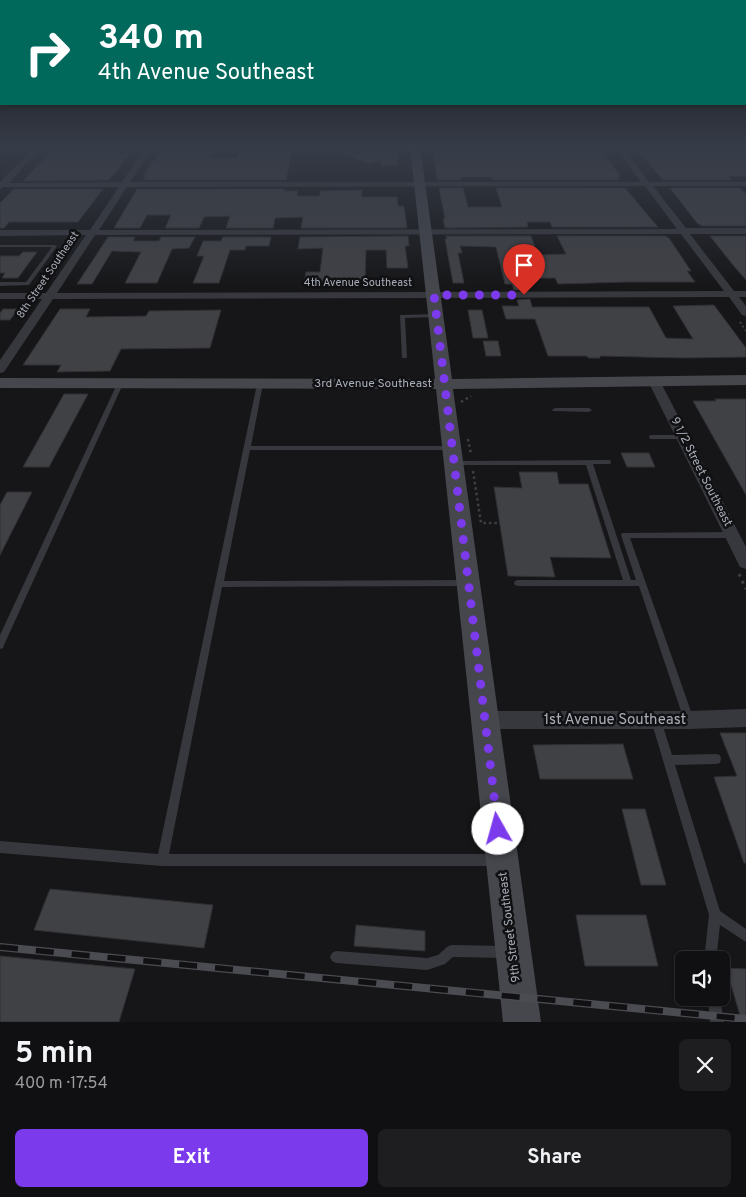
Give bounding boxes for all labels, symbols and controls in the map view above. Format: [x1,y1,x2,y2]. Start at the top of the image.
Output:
text: 340 m [98,17,204,61]
icon: right [15,20,80,85]
text: 4th Avenue Southeast [98,60,315,87]
street label: 8th Street Southeast [14,229,82,321]
pin [503,244,545,295]
icon: arrive [510,251,538,279]
street label: 4th Avenue Southeast [304,276,412,290]
street label: 3rd Avenue Southeast [314,376,432,392]
street label: 9 1/2 Street Southeast [666,415,736,529]
street label: 1st Avenue Southeast [544,711,686,730]
position arrow [471,802,523,854]
street label: 9th Street Southeast [495,871,525,983]
map controls [675,951,730,1006]
button: sound [675,951,730,1006]
text: 5 min [15,1036,93,1073]
button: close [679,1039,731,1091]
text: 400 m · 17:54 [15,1074,108,1094]
button: Exit [15,1129,368,1187]
button: Share [378,1129,731,1187]

